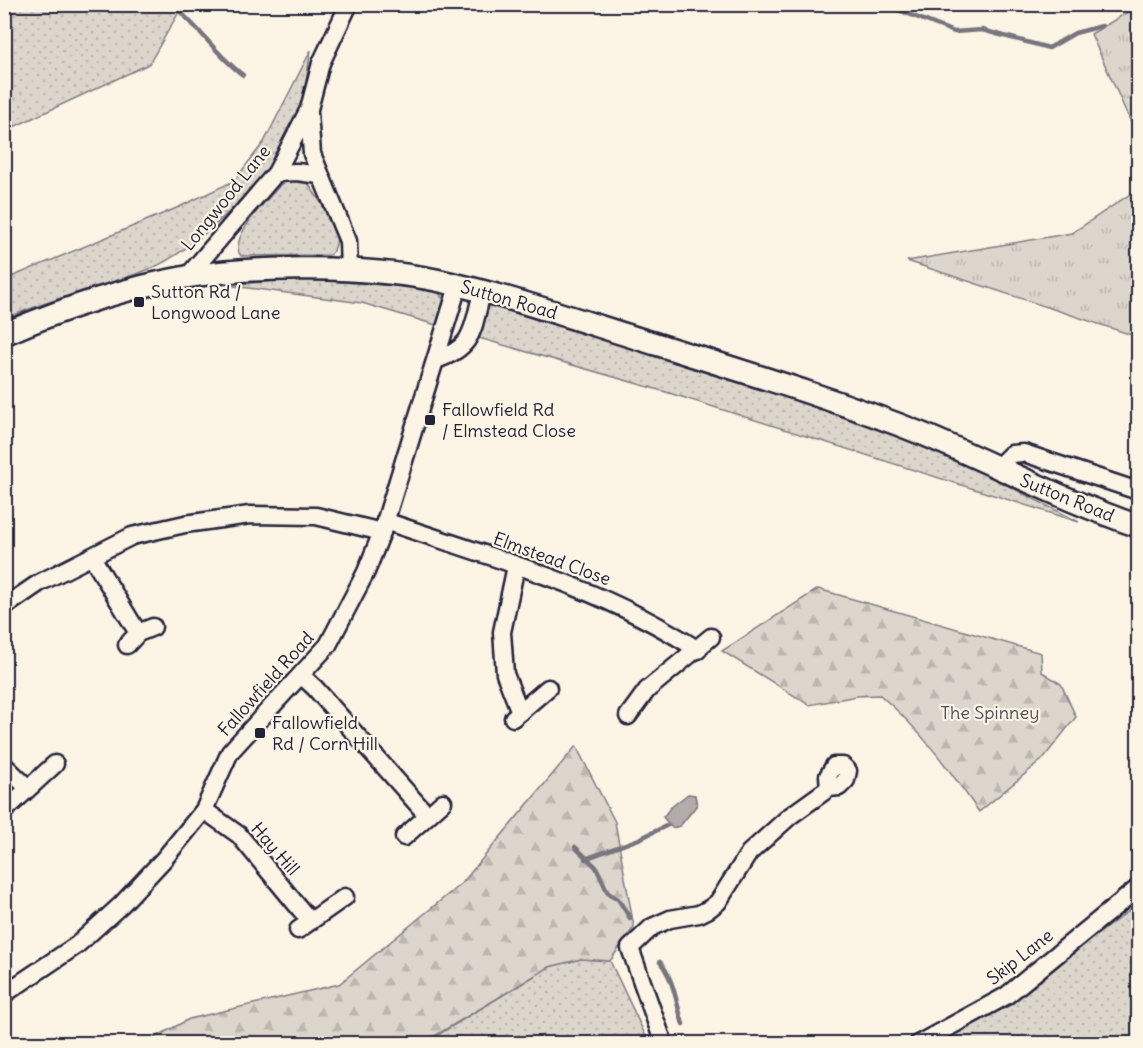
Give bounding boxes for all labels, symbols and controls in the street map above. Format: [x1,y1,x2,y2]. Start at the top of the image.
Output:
street label: Longwood Lane [176,140,275,255]
street label: Sutton Road [458,275,561,324]
place label: Sutton Rd / Longwood Lane [151,280,280,324]
marker: Sutton Rd / Longwood Lane [132,295,146,309]
place label: Fallowfield Rd / Elmstead Close [442,398,576,442]
marker: Fallowfield Rd / Elmstead Close [423,413,437,427]
street label: Sutton Road [1017,468,1118,527]
street label: Elmstead Close [490,527,614,590]
street label: Fallowfield Road [213,626,319,741]
park label: The Spinney [941,701,1039,724]
place label: Fallowfield Rd / Corn Hill [272,711,378,755]
marker: Fallowfield Rd / Corn Hill [253,726,267,740]
street label: Hay Hill [246,817,305,880]
street label: Skip Lane [982,924,1057,990]

